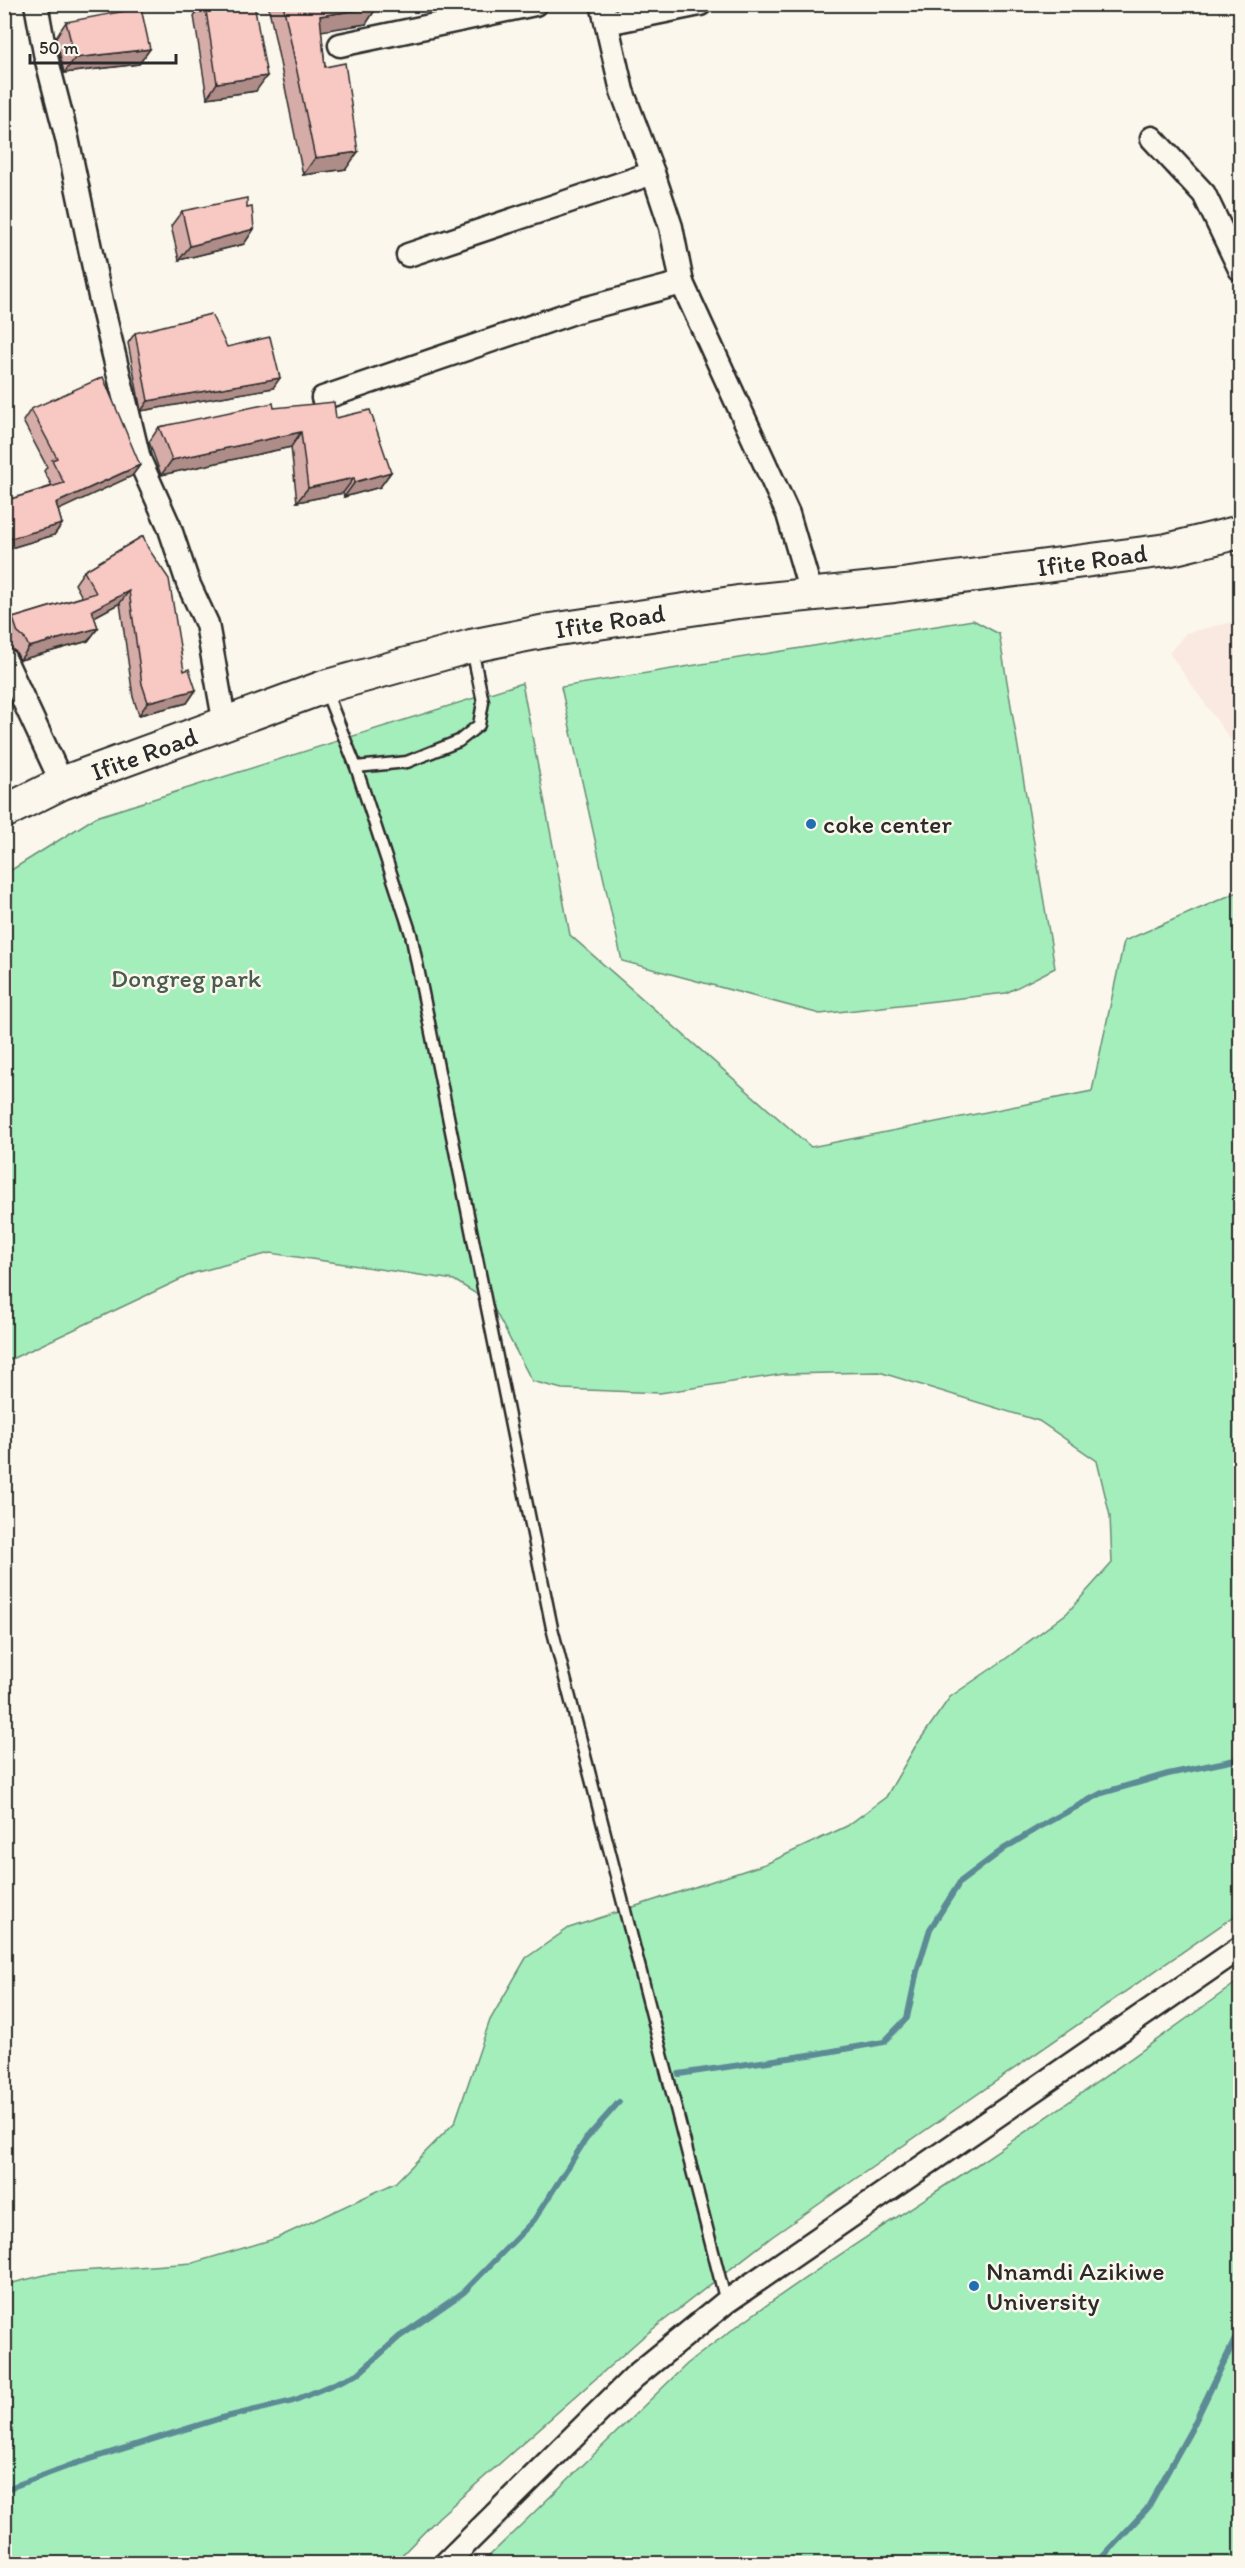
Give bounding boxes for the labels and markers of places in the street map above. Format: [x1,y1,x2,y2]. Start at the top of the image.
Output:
place label: coke center [823,808,953,840]
marker: coke center [804,817,818,831]
place label: Nnamdi Azikiwe University [986,2255,1165,2317]
marker: Nnamdi Azikiwe University [967,2279,981,2293]

